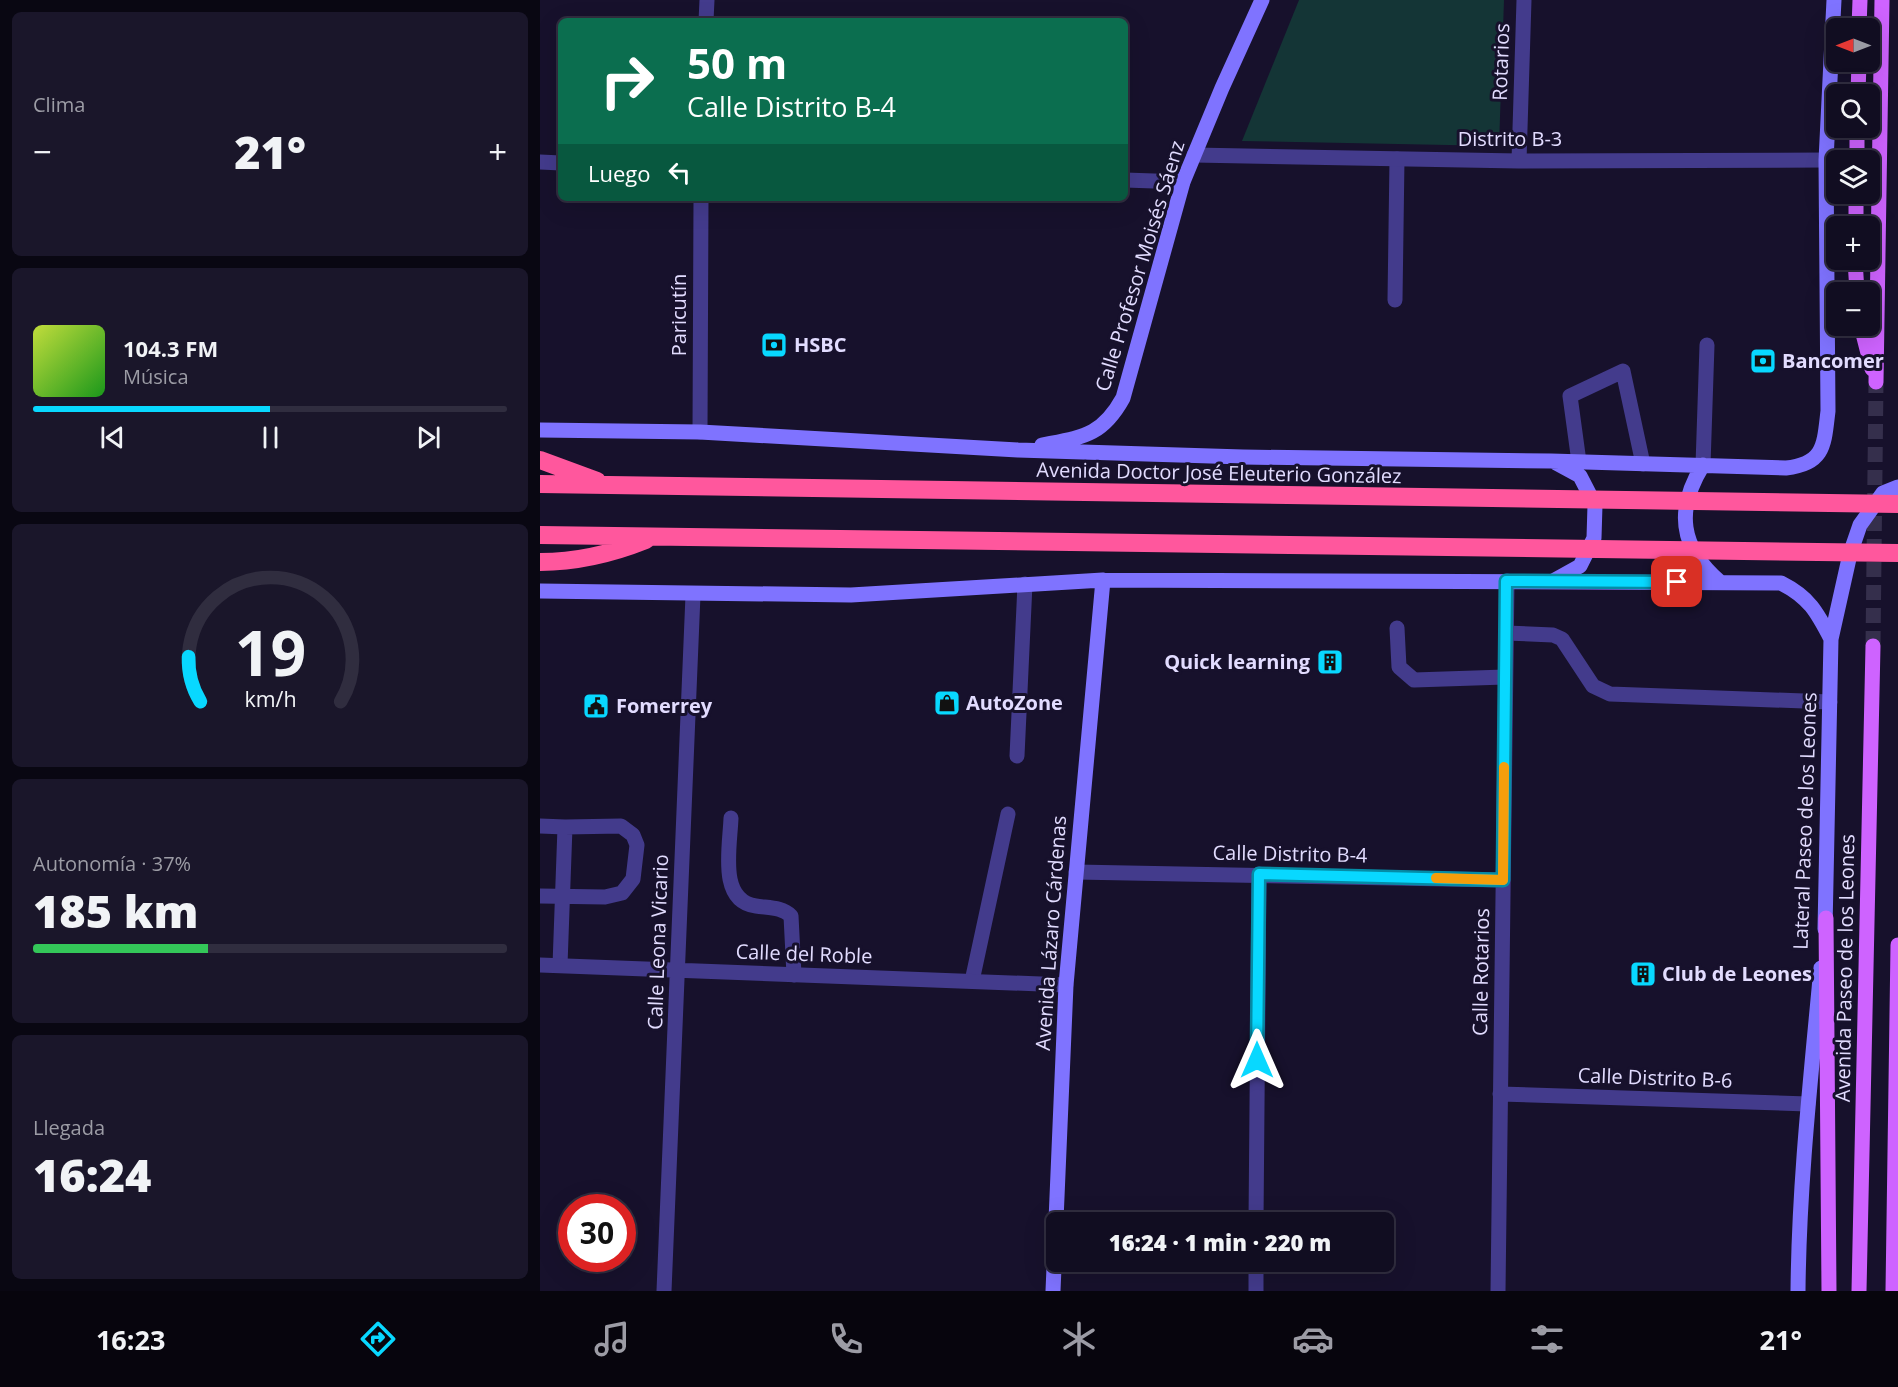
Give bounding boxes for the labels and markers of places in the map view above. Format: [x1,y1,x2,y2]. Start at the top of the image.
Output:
bank icon: HSBC [759,330,789,360]
place label: HSBC [794,331,847,358]
bank icon: Bancomer [1748,346,1778,376]
place label: Bancomer [1782,347,1884,374]
pin [1651,556,1702,607]
building icon: Quick learning [1315,647,1345,677]
place label: Quick learning [1164,648,1311,675]
shop icon: AutoZone [932,688,962,718]
place label: AutoZone [966,689,1063,716]
public building icon: Fomerrey [581,691,611,721]
place label: Fomerrey [616,692,713,719]
building icon: Club de Leones [1628,959,1658,989]
place label: Club de Leones [1662,960,1812,987]

